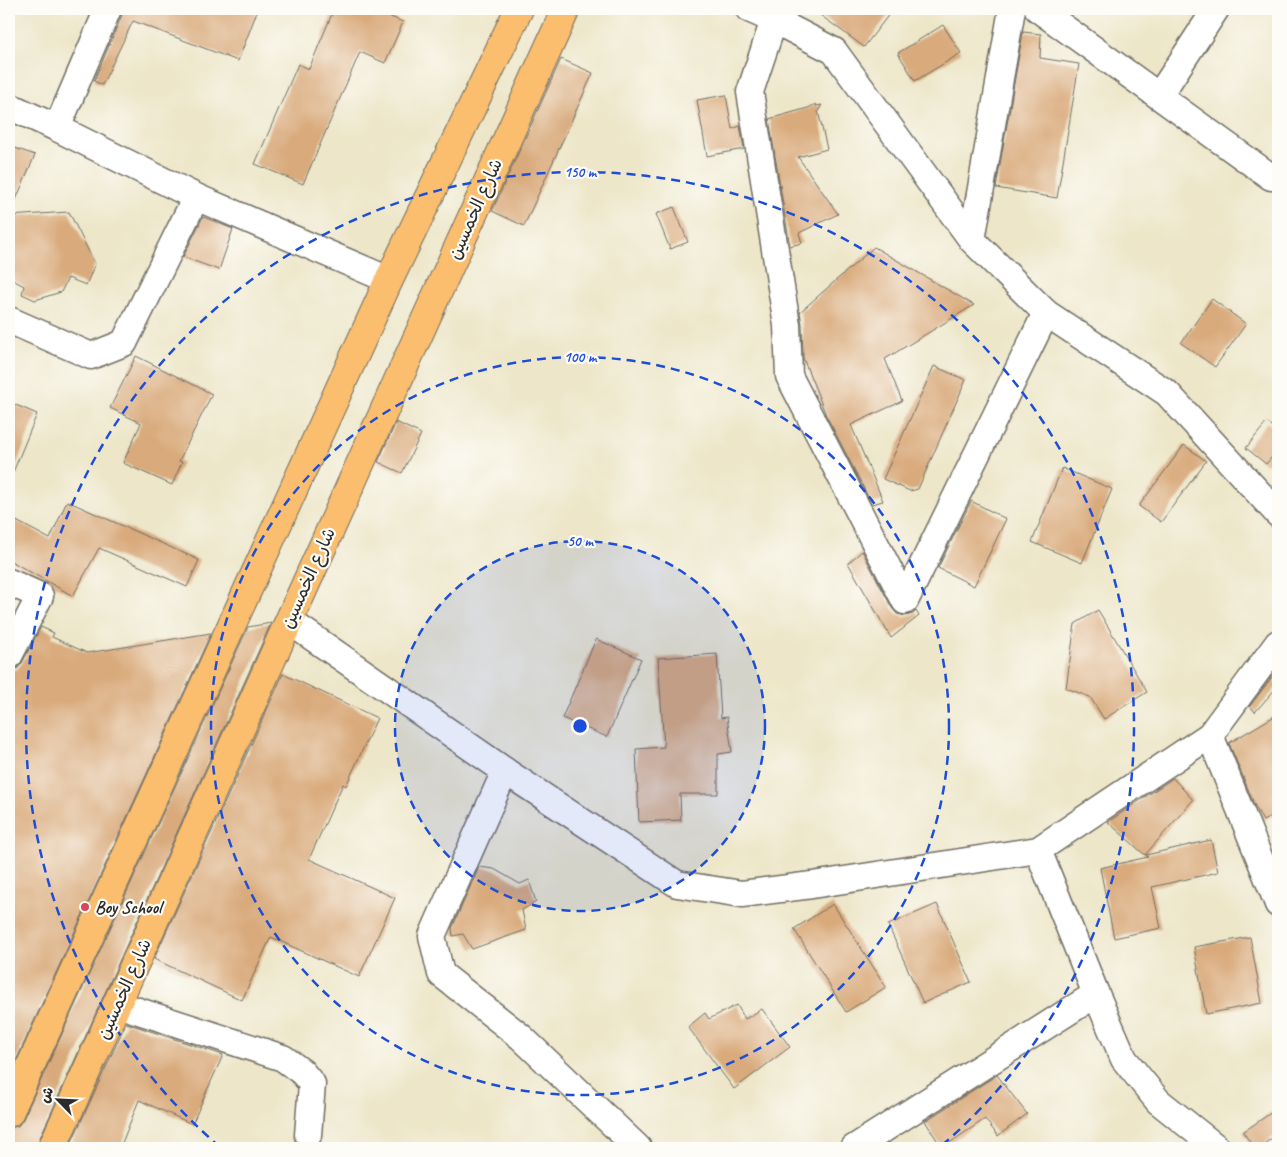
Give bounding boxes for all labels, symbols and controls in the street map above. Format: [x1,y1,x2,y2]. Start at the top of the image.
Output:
street label: شارع الخمسين [443,155,508,263]
text: 150 m [564,163,598,182]
text: 100 m [564,348,598,367]
street label: شارع الخمسين [276,524,341,632]
text: 50 m [567,532,594,551]
centre of rings [571,717,589,735]
place label: Boy School [95,896,165,918]
marker: Boy School [79,901,91,913]
street label: شارع الخمسين [92,935,157,1043]
north arrow [32,1074,82,1124]
text: ش [36,1084,57,1105]

